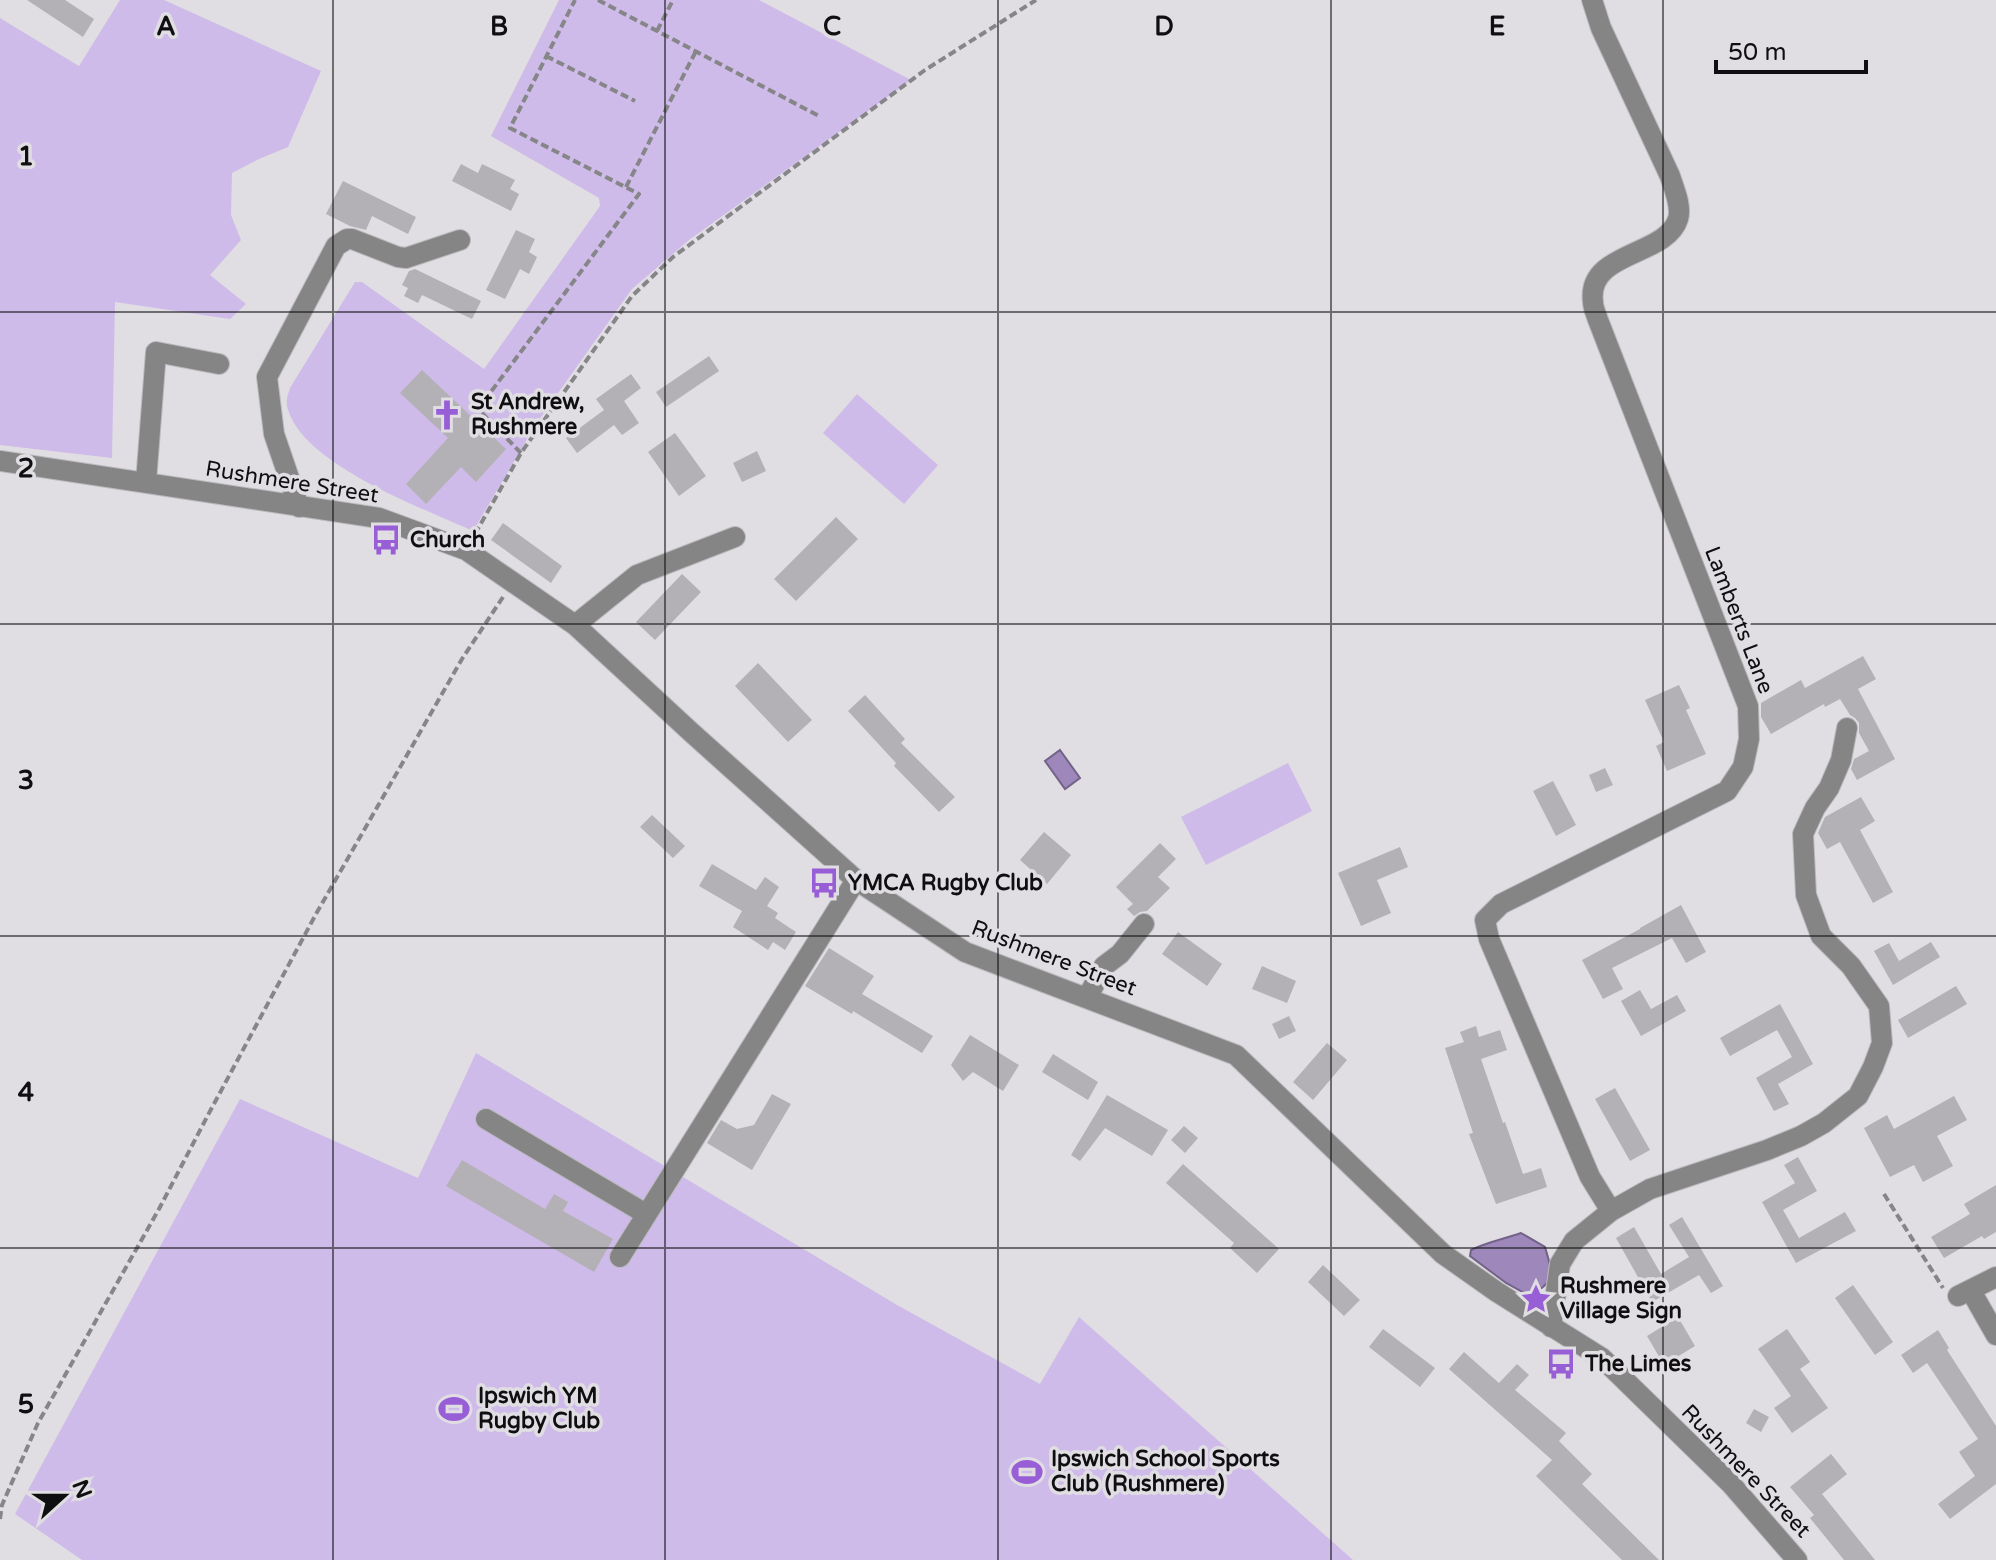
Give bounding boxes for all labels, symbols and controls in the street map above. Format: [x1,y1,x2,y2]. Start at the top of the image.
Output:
text: A [156,11,176,42]
text: B [490,11,508,42]
text: C [823,11,841,42]
text: D [1154,11,1174,42]
text: E [1489,11,1505,42]
scale bar [1716,24,1866,74]
text: 50 m [1728,38,1786,67]
text: 1 [18,141,34,172]
place label: St Andrew, Rushmere [471,389,584,440]
church icon: St Andrew, Rushmere [430,398,464,432]
text: 2 [18,453,34,484]
street label: Rushmere Street [204,455,380,509]
bus stop icon: Church [369,523,403,557]
place label: Church [410,527,485,553]
street label: Lamberts Lane [1699,543,1779,697]
text: 3 [18,765,34,796]
bus stop icon: YMCA Rugby Club [807,866,841,900]
place label: YMCA Rugby Club [848,870,1043,896]
street label: Rushmere Street [968,915,1140,1001]
text: 4 [18,1077,34,1108]
place label: Rushmere Village Sign [1560,1273,1682,1324]
place icon: Rushmere Village Sign [1519,1282,1553,1316]
bus stop icon: The Limes [1544,1347,1578,1381]
place label: The Limes [1584,1351,1692,1377]
place label: Ipswich YM Rugby Club [478,1383,600,1434]
text: 5 [18,1389,34,1420]
sports icon: Ipswich YM Rugby Club [437,1392,471,1426]
street label: Rushmere Street [1676,1399,1816,1543]
place label: Ipswich School Sports Club (Rushmere) [1051,1446,1280,1497]
sports icon: Ipswich School Sports Club (Rushmere) [1010,1455,1044,1489]
north arrow [24,1456,104,1536]
text: N [66,1476,97,1502]

